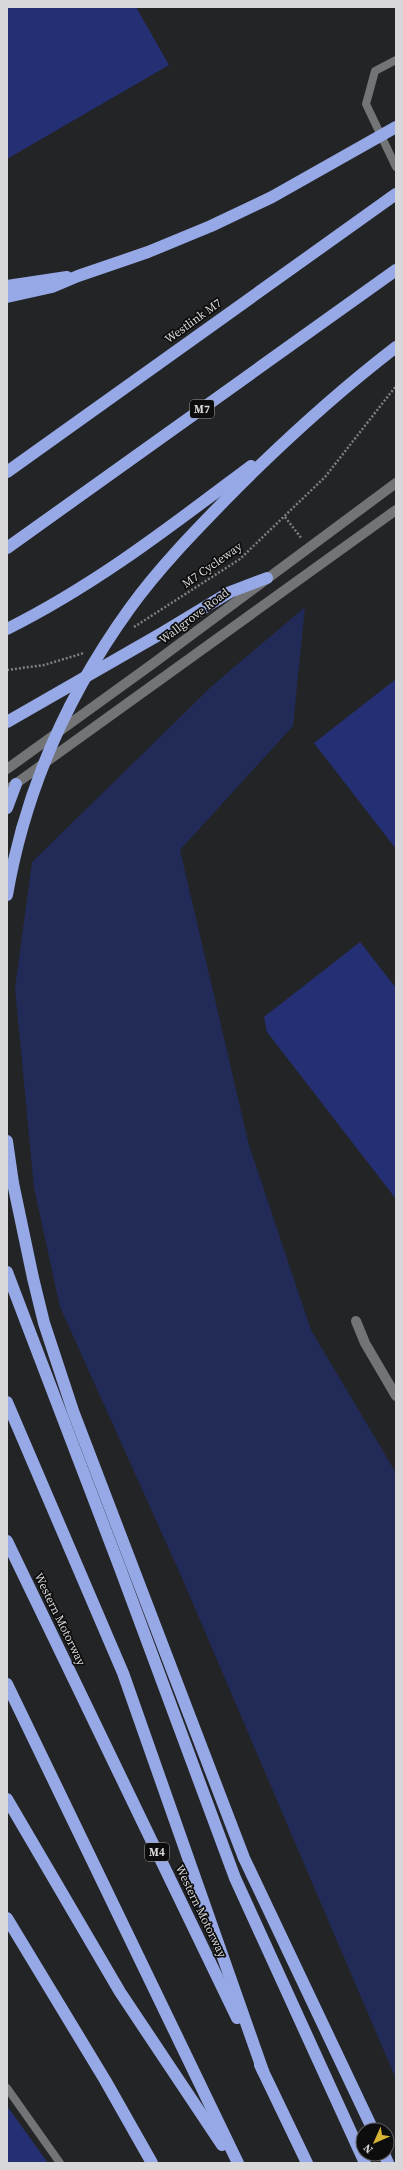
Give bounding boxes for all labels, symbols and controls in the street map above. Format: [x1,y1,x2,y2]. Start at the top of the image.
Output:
street label: Westlink M7 [161,295,225,347]
road number: M7 [190,400,214,418]
street label: M7 Cycleway [179,538,246,591]
street label: Wallgrove Road [156,584,232,648]
street label: Western Motorway [31,1570,90,1669]
road number: M4 [145,1843,169,1861]
street label: Western Motorway [172,1862,231,1961]
north arrow [355,2122,395,2162]
text: N [360,2141,376,2157]

